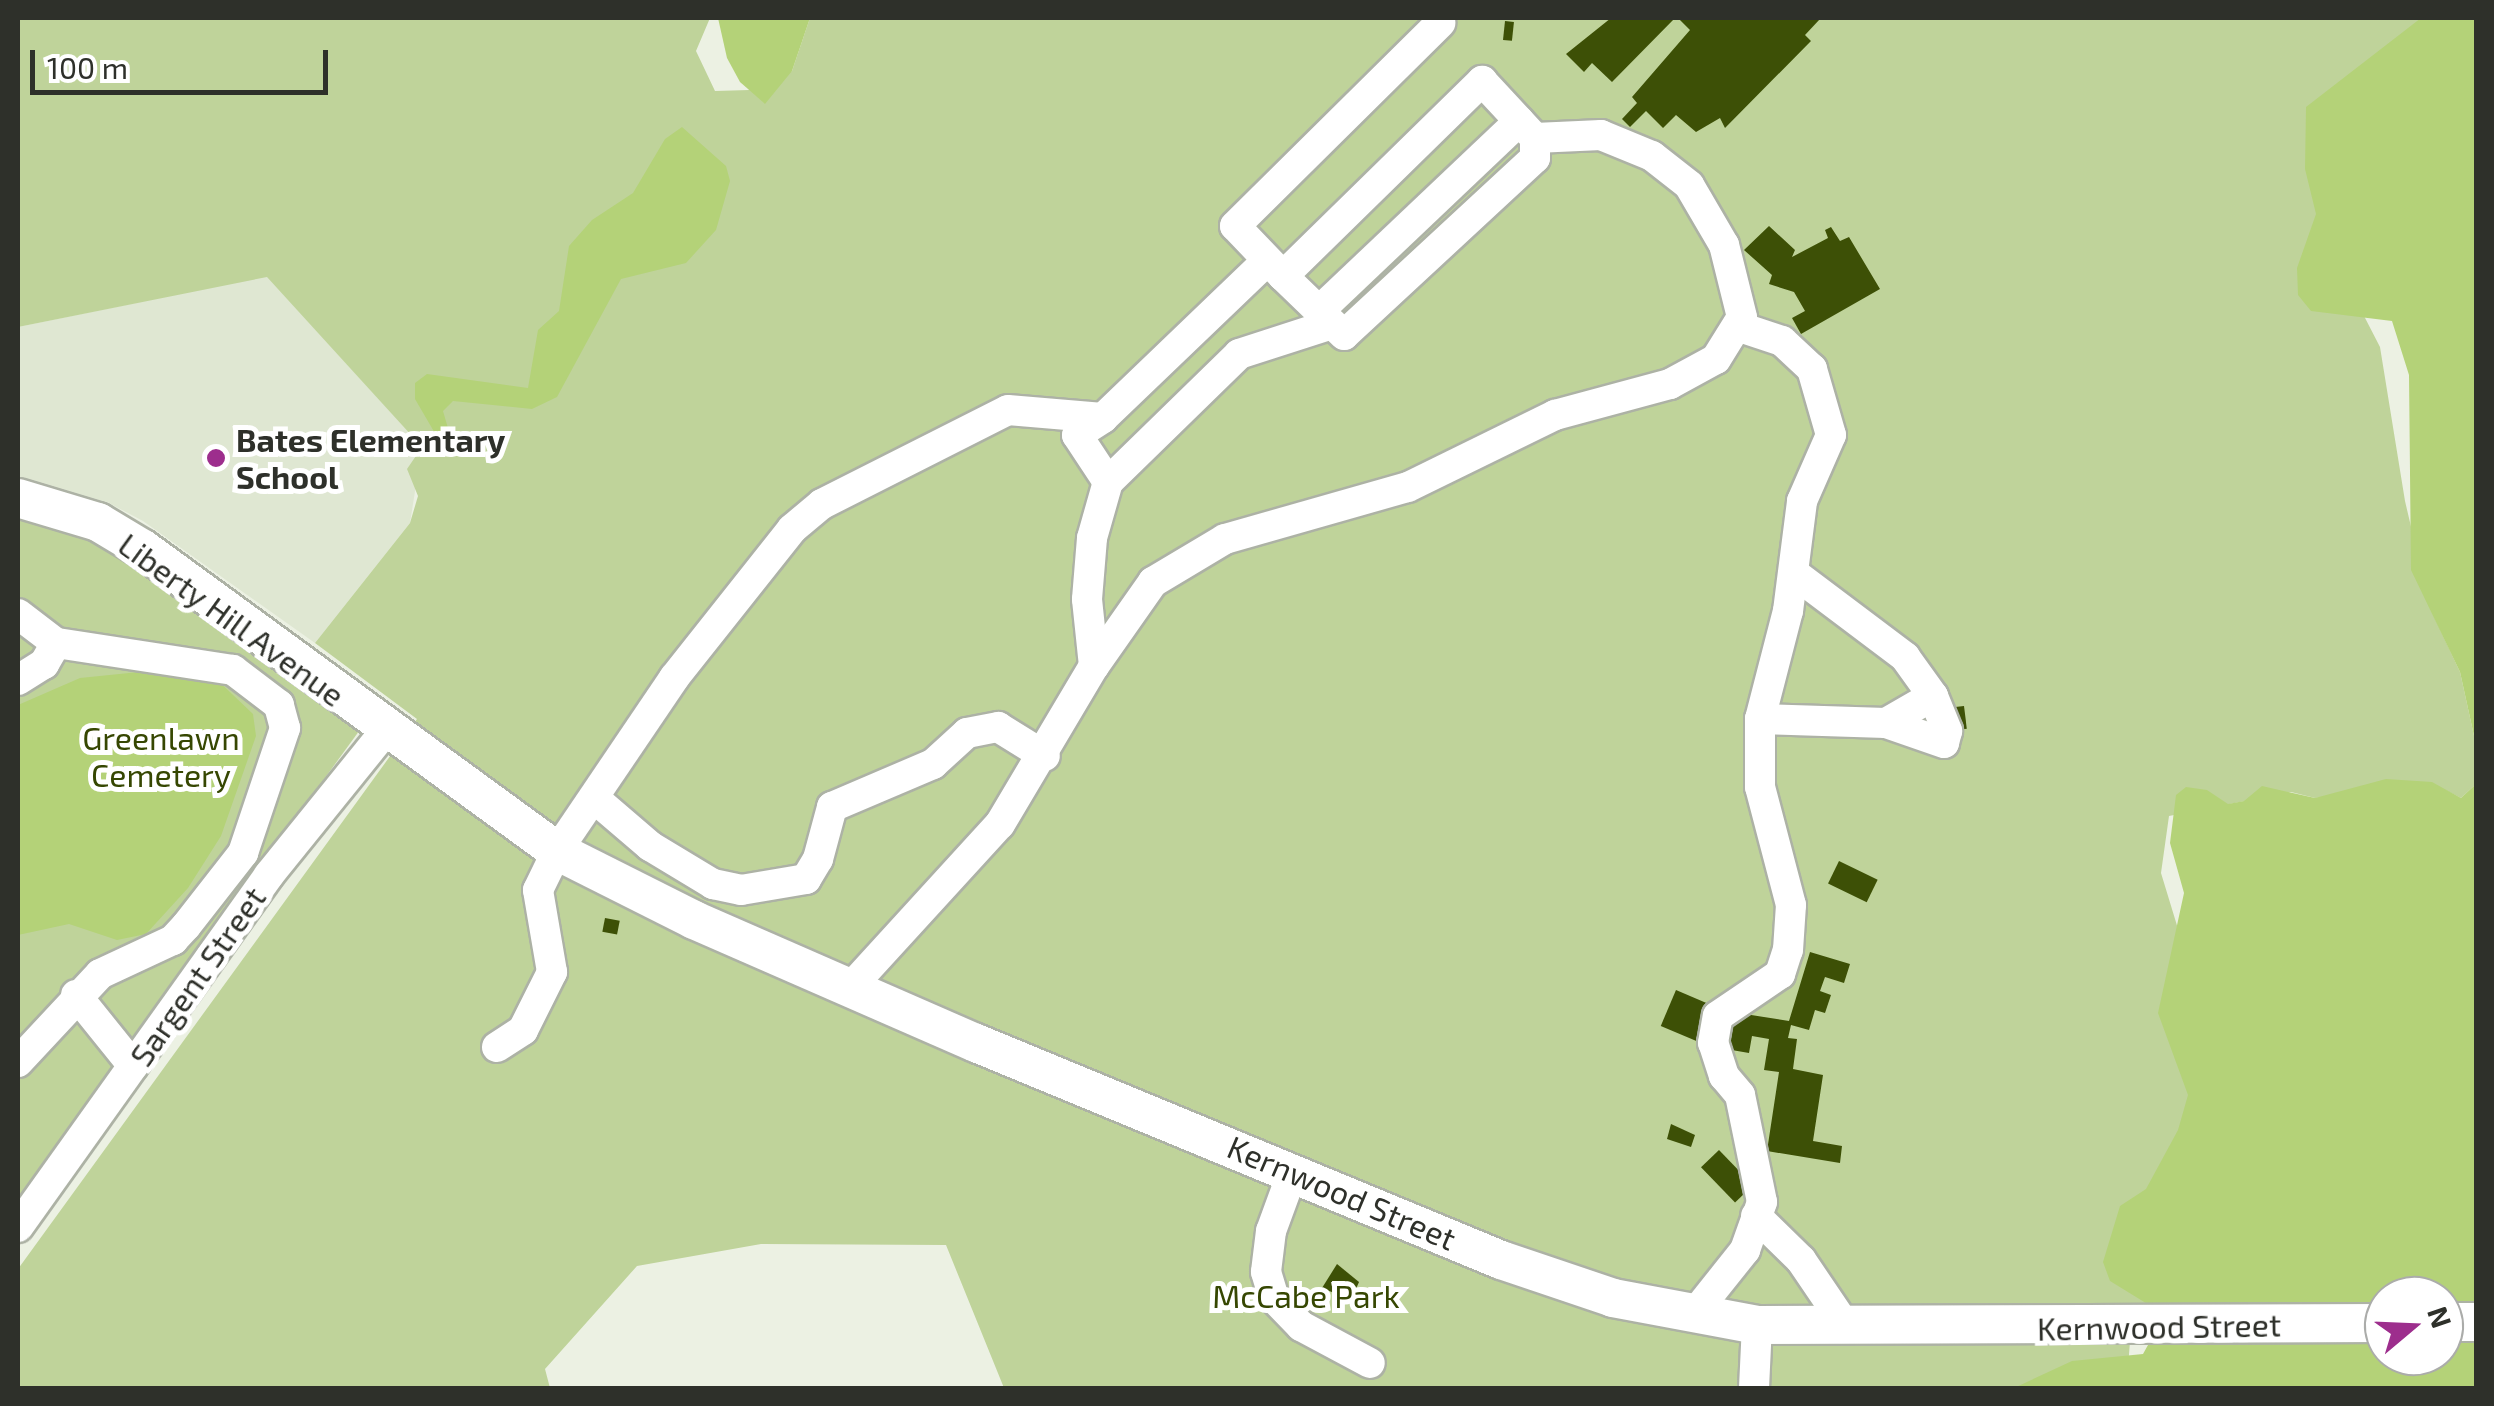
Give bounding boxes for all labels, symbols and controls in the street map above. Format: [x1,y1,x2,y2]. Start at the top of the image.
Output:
scale bar [35,30,332,92]
text: 100 m [47,49,128,85]
place label: Bates Elementary School [236,421,505,496]
marker: Bates Elementary School [205,447,227,469]
street label: Liberty Hill Avenue [111,524,353,714]
park label: Greenlawn Cemetery [82,719,240,794]
street label: Sargent Street [121,879,273,1073]
street label: Kernwood Street [1222,1127,1462,1257]
park label: McCabe Park [1212,1276,1400,1314]
north arrow [2364,1276,2464,1376]
text: N [2421,1302,2460,1332]
street label: Kernwood Street [2037,1305,2281,1347]

